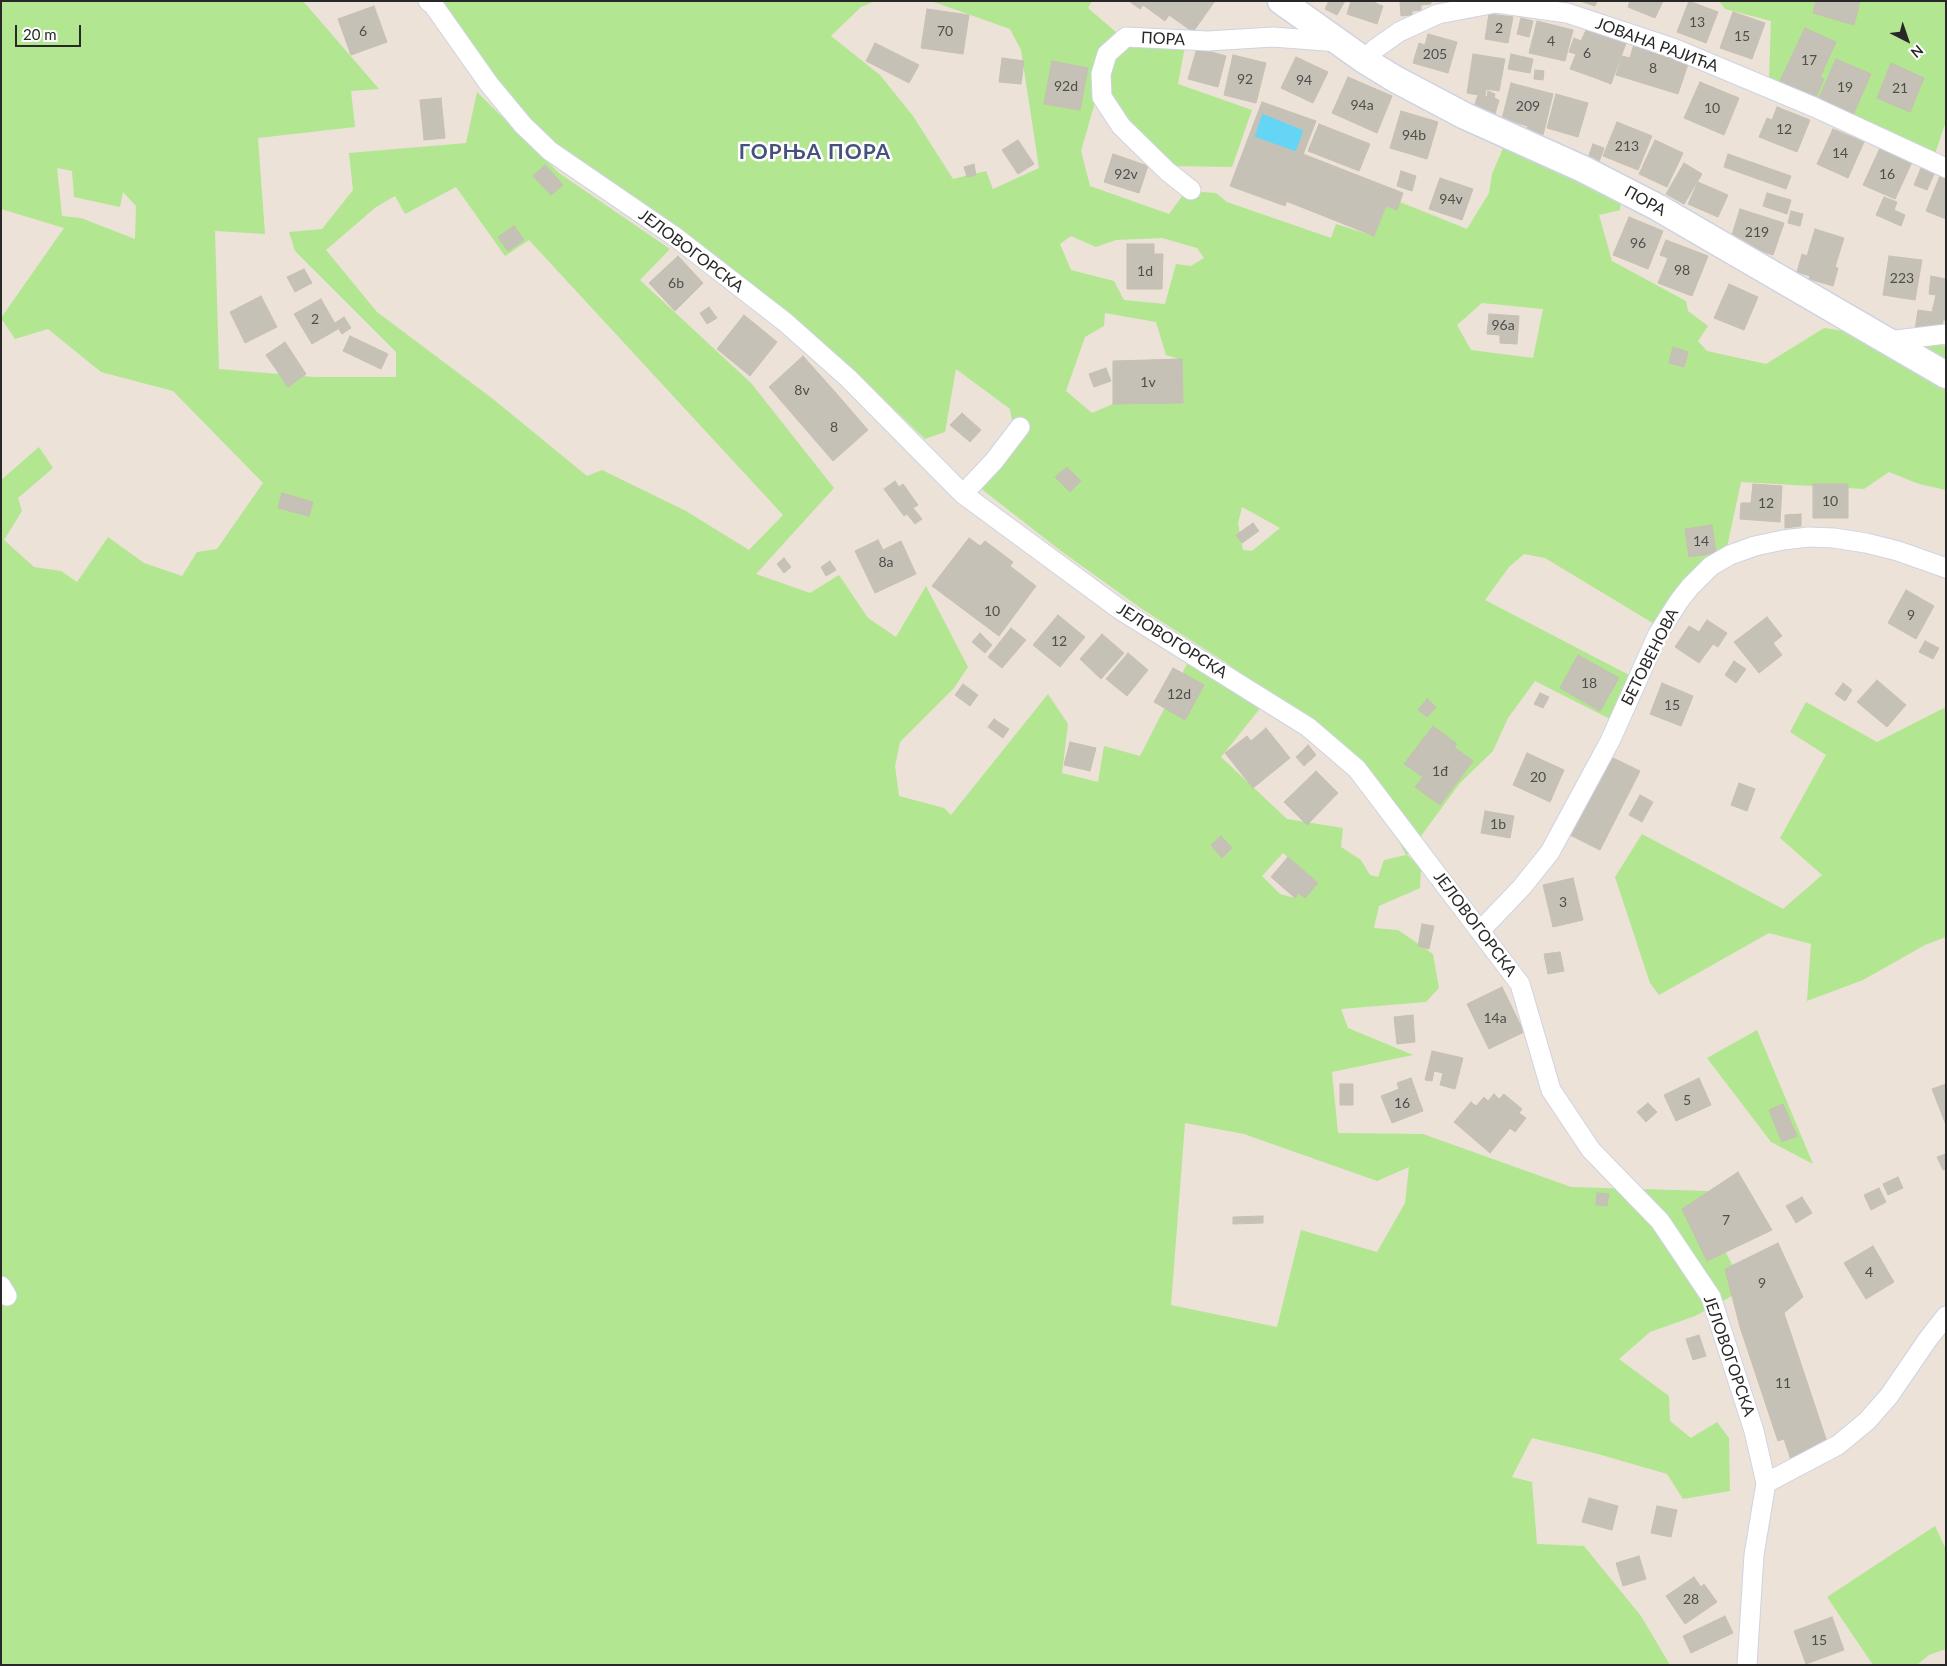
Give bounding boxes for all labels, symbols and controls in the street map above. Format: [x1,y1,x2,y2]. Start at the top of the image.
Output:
street label: ЈОВАНА РАЈИЋА [1593,14,1721,76]
house number: 13 [1689,14,1705,30]
scale bar [18,15,84,47]
north arrow [1882,15,1932,65]
house number: 2 [1495,20,1503,36]
house number: 6 [359,23,367,39]
house number: 70 [937,23,953,39]
text: 20 m [23,25,57,43]
street label: ПОРА [1140,28,1186,50]
house number: 15 [1734,28,1750,44]
house number: 4 [1547,33,1555,49]
text: N [1908,42,1927,62]
house number: 6 [1583,45,1591,61]
house number: 205 [1423,46,1447,62]
house number: 17 [1801,52,1817,68]
house number: 8 [1649,60,1657,76]
house number: 92 [1237,71,1253,87]
house number: 94 [1296,72,1312,88]
house number: 92d [1054,78,1078,94]
house number: 19 [1837,79,1853,95]
house number: 21 [1892,80,1908,96]
house number: 94a [1350,97,1374,113]
house number: 209 [1516,98,1540,114]
house number: 10 [1704,100,1720,116]
house number: 12 [1776,121,1792,137]
house number: 94b [1402,127,1426,143]
house number: 213 [1615,138,1639,154]
district label: ГОРЊА ПОРА [738,139,892,165]
house number: 14 [1832,145,1848,161]
house number: 92v [1114,166,1138,182]
house number: 16 [1879,166,1895,182]
street label: ПОРА [1621,182,1669,220]
house number: 94v [1439,191,1463,207]
street label: ЈЕЛОВОГОРСКА [635,205,747,297]
house number: 219 [1745,224,1769,240]
house number: 96 [1630,235,1646,251]
house number: 98 [1674,262,1690,278]
house number: 1d [1137,263,1153,279]
house number: 223 [1890,270,1914,286]
house number: 6b [668,275,684,291]
house number: 2 [311,311,319,327]
house number: 96a [1491,317,1515,333]
house number: 1v [1140,374,1156,390]
house number: 8v [794,382,810,398]
house number: 8 [830,419,838,435]
house number: 10 [1822,493,1838,509]
house number: 12 [1758,495,1774,511]
house number: 14 [1693,533,1709,549]
house number: 8a [878,554,894,570]
street label: ЈЕЛОВОГОРСКА [1113,599,1231,683]
house number: 10 [984,603,1000,619]
street label: БЕТОВЕНОВА [1617,605,1683,709]
house number: 9 [1907,607,1915,623]
house number: 12 [1051,633,1067,649]
house number: 18 [1581,675,1597,691]
house number: 12d [1167,686,1191,702]
house number: 15 [1664,697,1680,713]
house number: 1đ [1432,763,1448,779]
house number: 20 [1530,769,1546,785]
house number: 1b [1490,816,1506,832]
street label: ЈЕЛОВОГОРСКА [1429,868,1521,980]
house number: 3 [1559,894,1567,910]
house number: 14a [1483,1010,1507,1026]
house number: 5 [1683,1092,1691,1108]
house number: 16 [1394,1095,1410,1111]
house number: 7 [1722,1212,1730,1228]
house number: 4 [1865,1264,1873,1280]
house number: 9 [1758,1275,1766,1291]
street label: ЈЕЛОВОГОРСКА [1699,1293,1759,1419]
house number: 11 [1775,1375,1791,1391]
house number: 28 [1683,1591,1699,1607]
house number: 15 [1811,1632,1827,1648]

